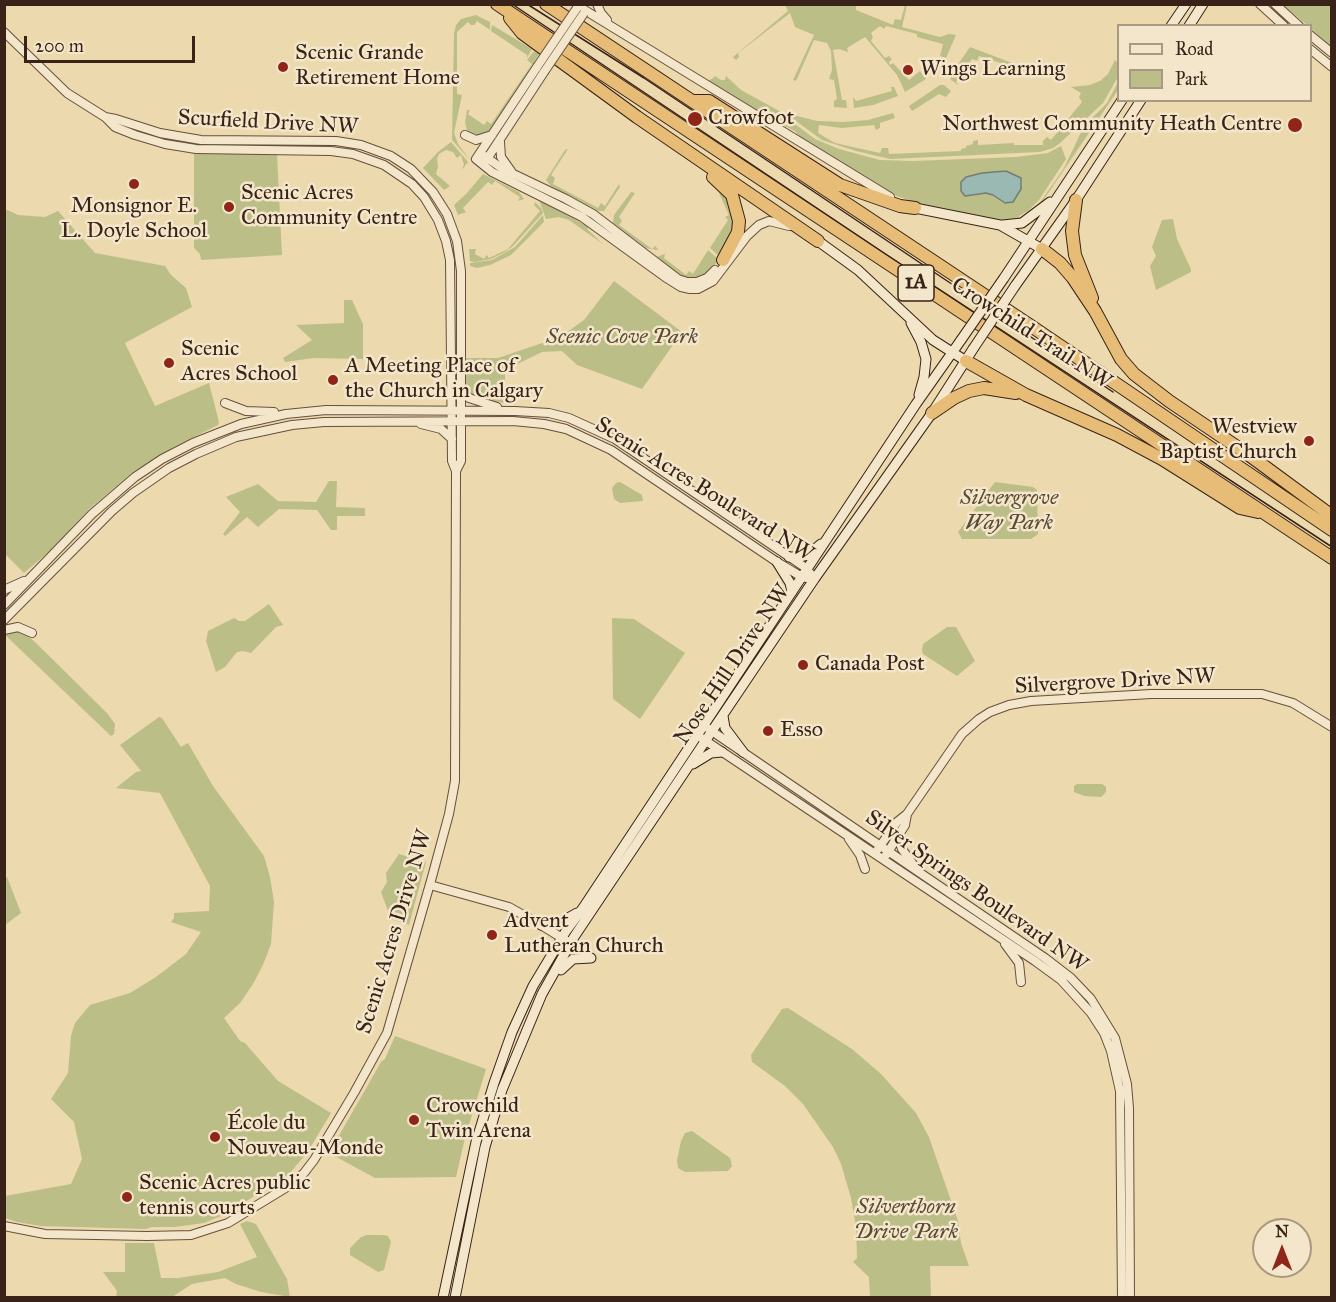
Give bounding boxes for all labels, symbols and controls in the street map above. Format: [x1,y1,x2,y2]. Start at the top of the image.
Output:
scale bar [27,24,198,62]
legend [1117,24,1312,102]
text: 200 m [35,35,84,57]
text: Road [1175,38,1213,60]
place label: Scenic Grande Retirement Home [295,41,460,92]
place label: Wings Learning [920,57,1065,83]
marker: Scenic Grande Retirement Home [276,60,290,74]
marker: Wings Learning [901,63,915,77]
text: Park [1175,68,1208,90]
street label: Scurfield Drive NW [177,105,359,141]
place label: Crowfoot [708,106,794,132]
marker: Crowfoot [686,110,704,128]
place label: Northwest Community Heath Centre [942,112,1282,138]
marker: Northwest Community Heath Centre [1286,116,1304,134]
marker: Monsignor E. L. Doyle School [127,177,141,191]
place label: Scenic Acres Community Centre [241,181,417,232]
place label: Monsignor E. L. Doyle School [61,194,207,246]
marker: Scenic Acres Community Centre [222,200,236,214]
road number: 1A [898,265,934,301]
street label: Crowchild Trail NW [946,272,1116,396]
park label: Scenic Cove Park [546,325,698,351]
place label: Scenic Acres School [181,337,297,388]
place label: A Meeting Place of the Church in Calgary [345,354,543,406]
marker: Scenic Acres School [162,356,176,370]
marker: A Meeting Place of the Church in Calgary [326,373,340,387]
street label: Scenic Acres Boulevard NW [590,412,818,568]
place label: Westview Baptist Church [1159,415,1297,466]
marker: Westview Baptist Church [1302,434,1316,448]
park label: Silvergrove Way Park [960,486,1058,538]
street label: Nose Hill Drive NW [669,580,797,750]
place label: Canada Post [815,652,925,678]
marker: Canada Post [796,658,810,672]
street label: Silvergrove Drive NW [1014,664,1216,700]
place label: Esso [780,718,823,744]
marker: Esso [761,724,775,738]
street label: Silver Springs Boulevard NW [860,805,1092,979]
street label: Scenic Acres Drive NW [351,827,439,1037]
place label: Advent Lutheran Church [504,909,664,960]
marker: Advent Lutheran Church [485,928,499,942]
place label: Crowchild Twin Arena [426,1094,531,1146]
place label: École du Nouveau-Monde [227,1111,383,1162]
marker: Crowchild Twin Arena [407,1113,421,1127]
marker: École du Nouveau-Monde [208,1130,222,1144]
place label: Scenic Acres public tennis courts [139,1171,310,1222]
marker: Scenic Acres public tennis courts [120,1190,134,1204]
park label: Silverthorn Drive Park [854,1195,958,1246]
north arrow [1252,1218,1312,1278]
text: N [1275,1222,1289,1241]

